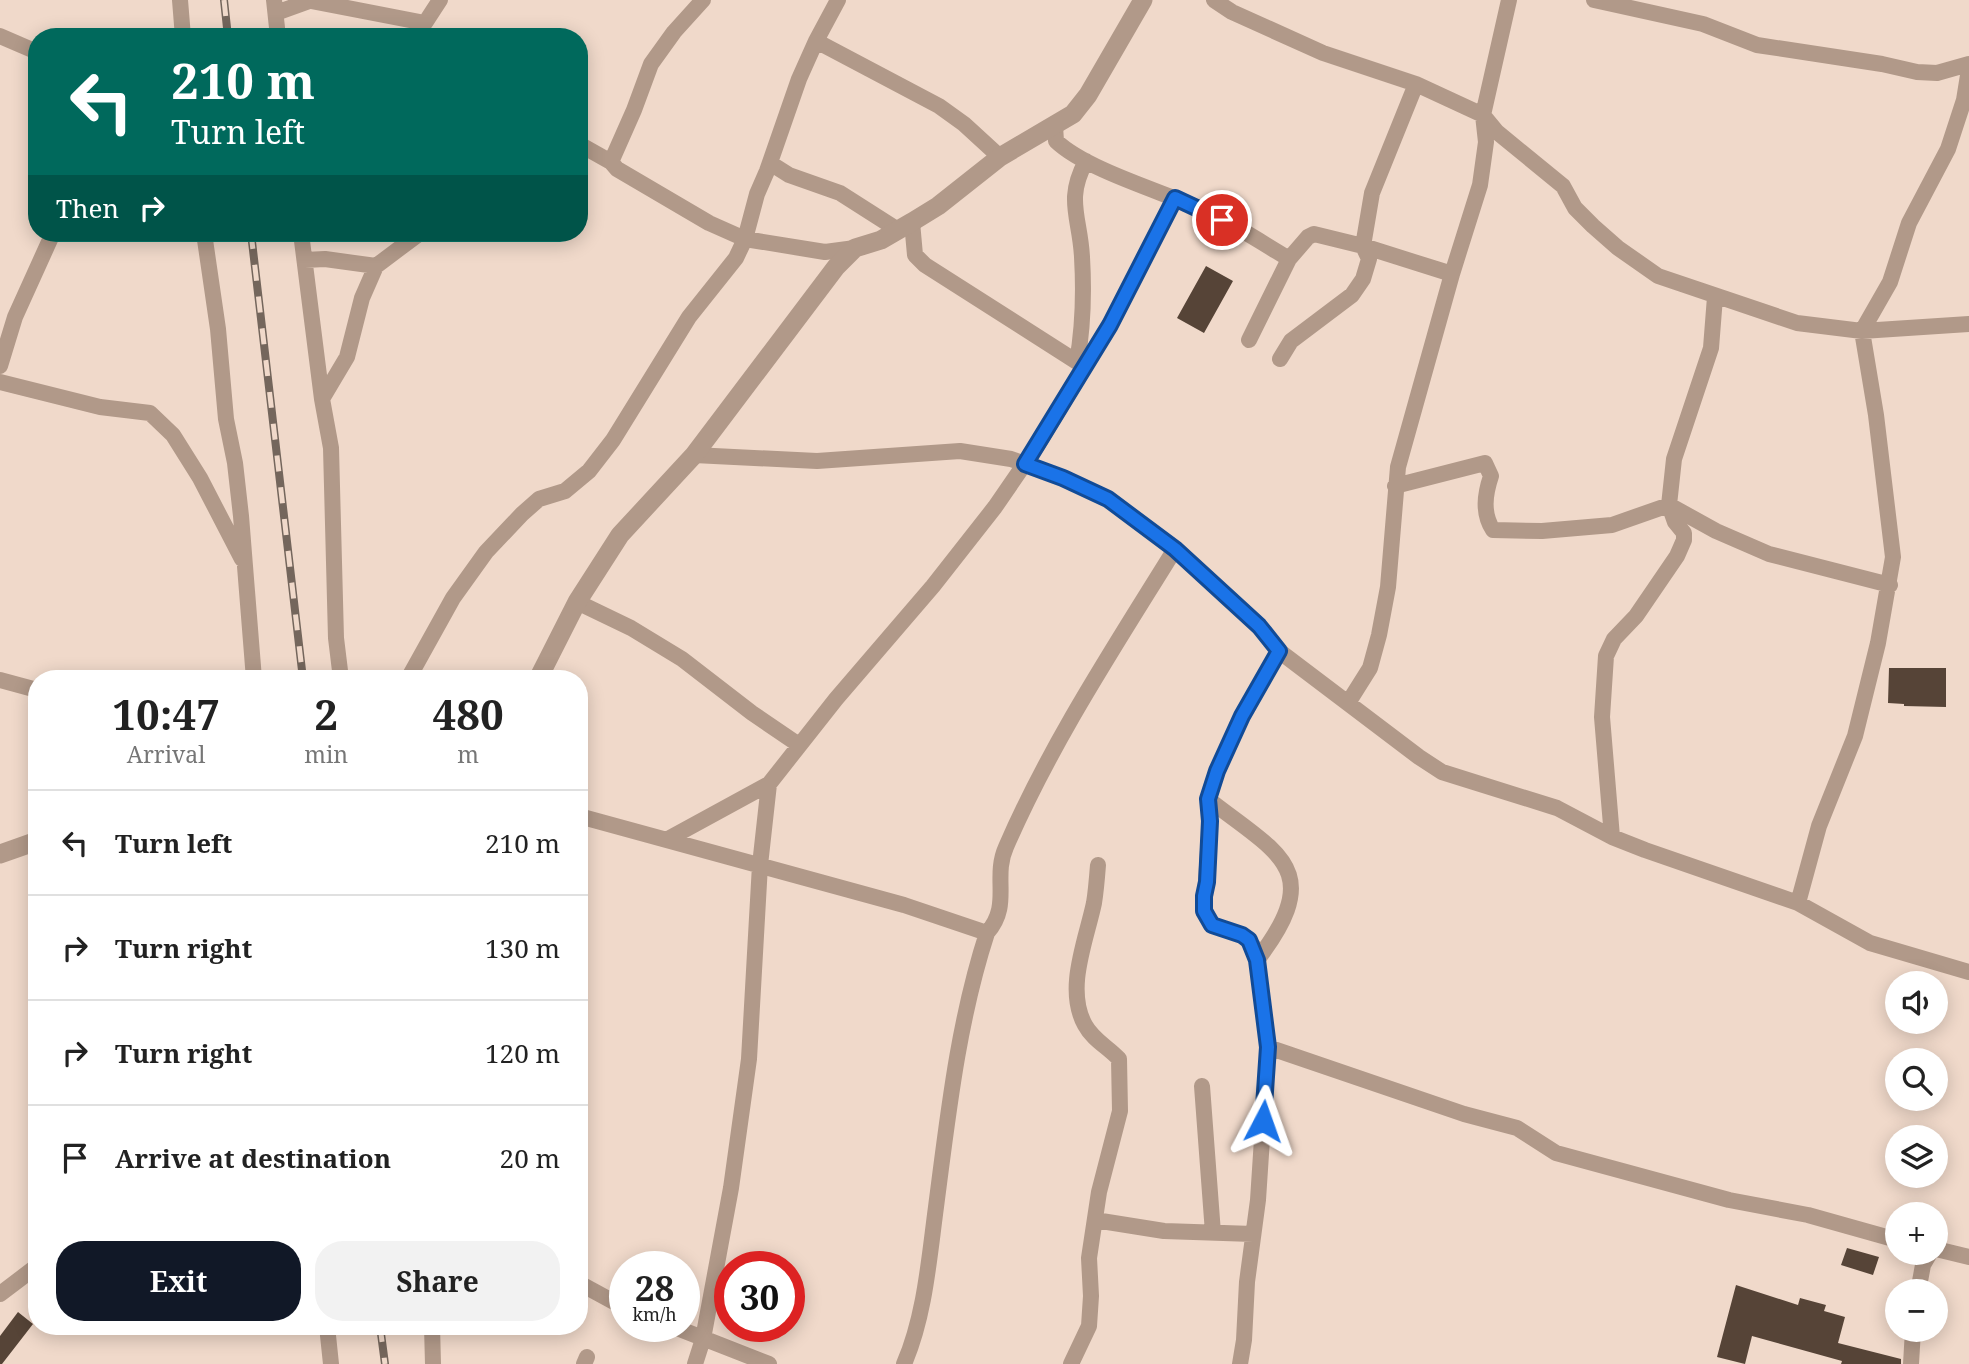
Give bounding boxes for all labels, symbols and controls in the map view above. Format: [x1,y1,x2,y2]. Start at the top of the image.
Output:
text: 210 m [171,47,315,113]
icon: left [56,56,147,147]
text: Turn left [171,110,305,153]
icon: right [133,189,171,227]
text: Then [56,190,119,226]
pin [1192,190,1252,250]
icon: arrive [1203,201,1241,239]
text: 10:47 [112,685,220,742]
text: 2 [314,685,338,742]
text: 480 [432,685,504,742]
text: Arrival [127,738,205,770]
text: min [304,738,348,770]
text: m [457,738,479,770]
icon: left [56,824,94,862]
text: Turn left [115,825,232,861]
text: 210 m [485,825,560,861]
icon: right [56,929,94,967]
text: Turn right [115,930,252,966]
text: 130 m [485,930,560,966]
map controls [1885,971,1948,1342]
button: sound [1885,971,1948,1034]
icon: right [56,1034,94,1072]
text: Turn right [115,1035,252,1071]
text: 120 m [485,1035,560,1071]
button: search [1885,1048,1948,1111]
position arrow [1226,1084,1300,1158]
button: layers [1885,1125,1948,1188]
icon: arrive [56,1139,94,1177]
text: Arrive at destination [115,1140,391,1176]
text: 20 m [500,1140,560,1176]
button: + [1885,1202,1948,1265]
button: Exit [56,1241,301,1321]
button: Share [315,1241,560,1321]
speed limit sign: 30 [714,1251,805,1342]
text: 28 [635,1264,674,1311]
button: − [1885,1279,1948,1342]
text: km/h [632,1302,677,1326]

